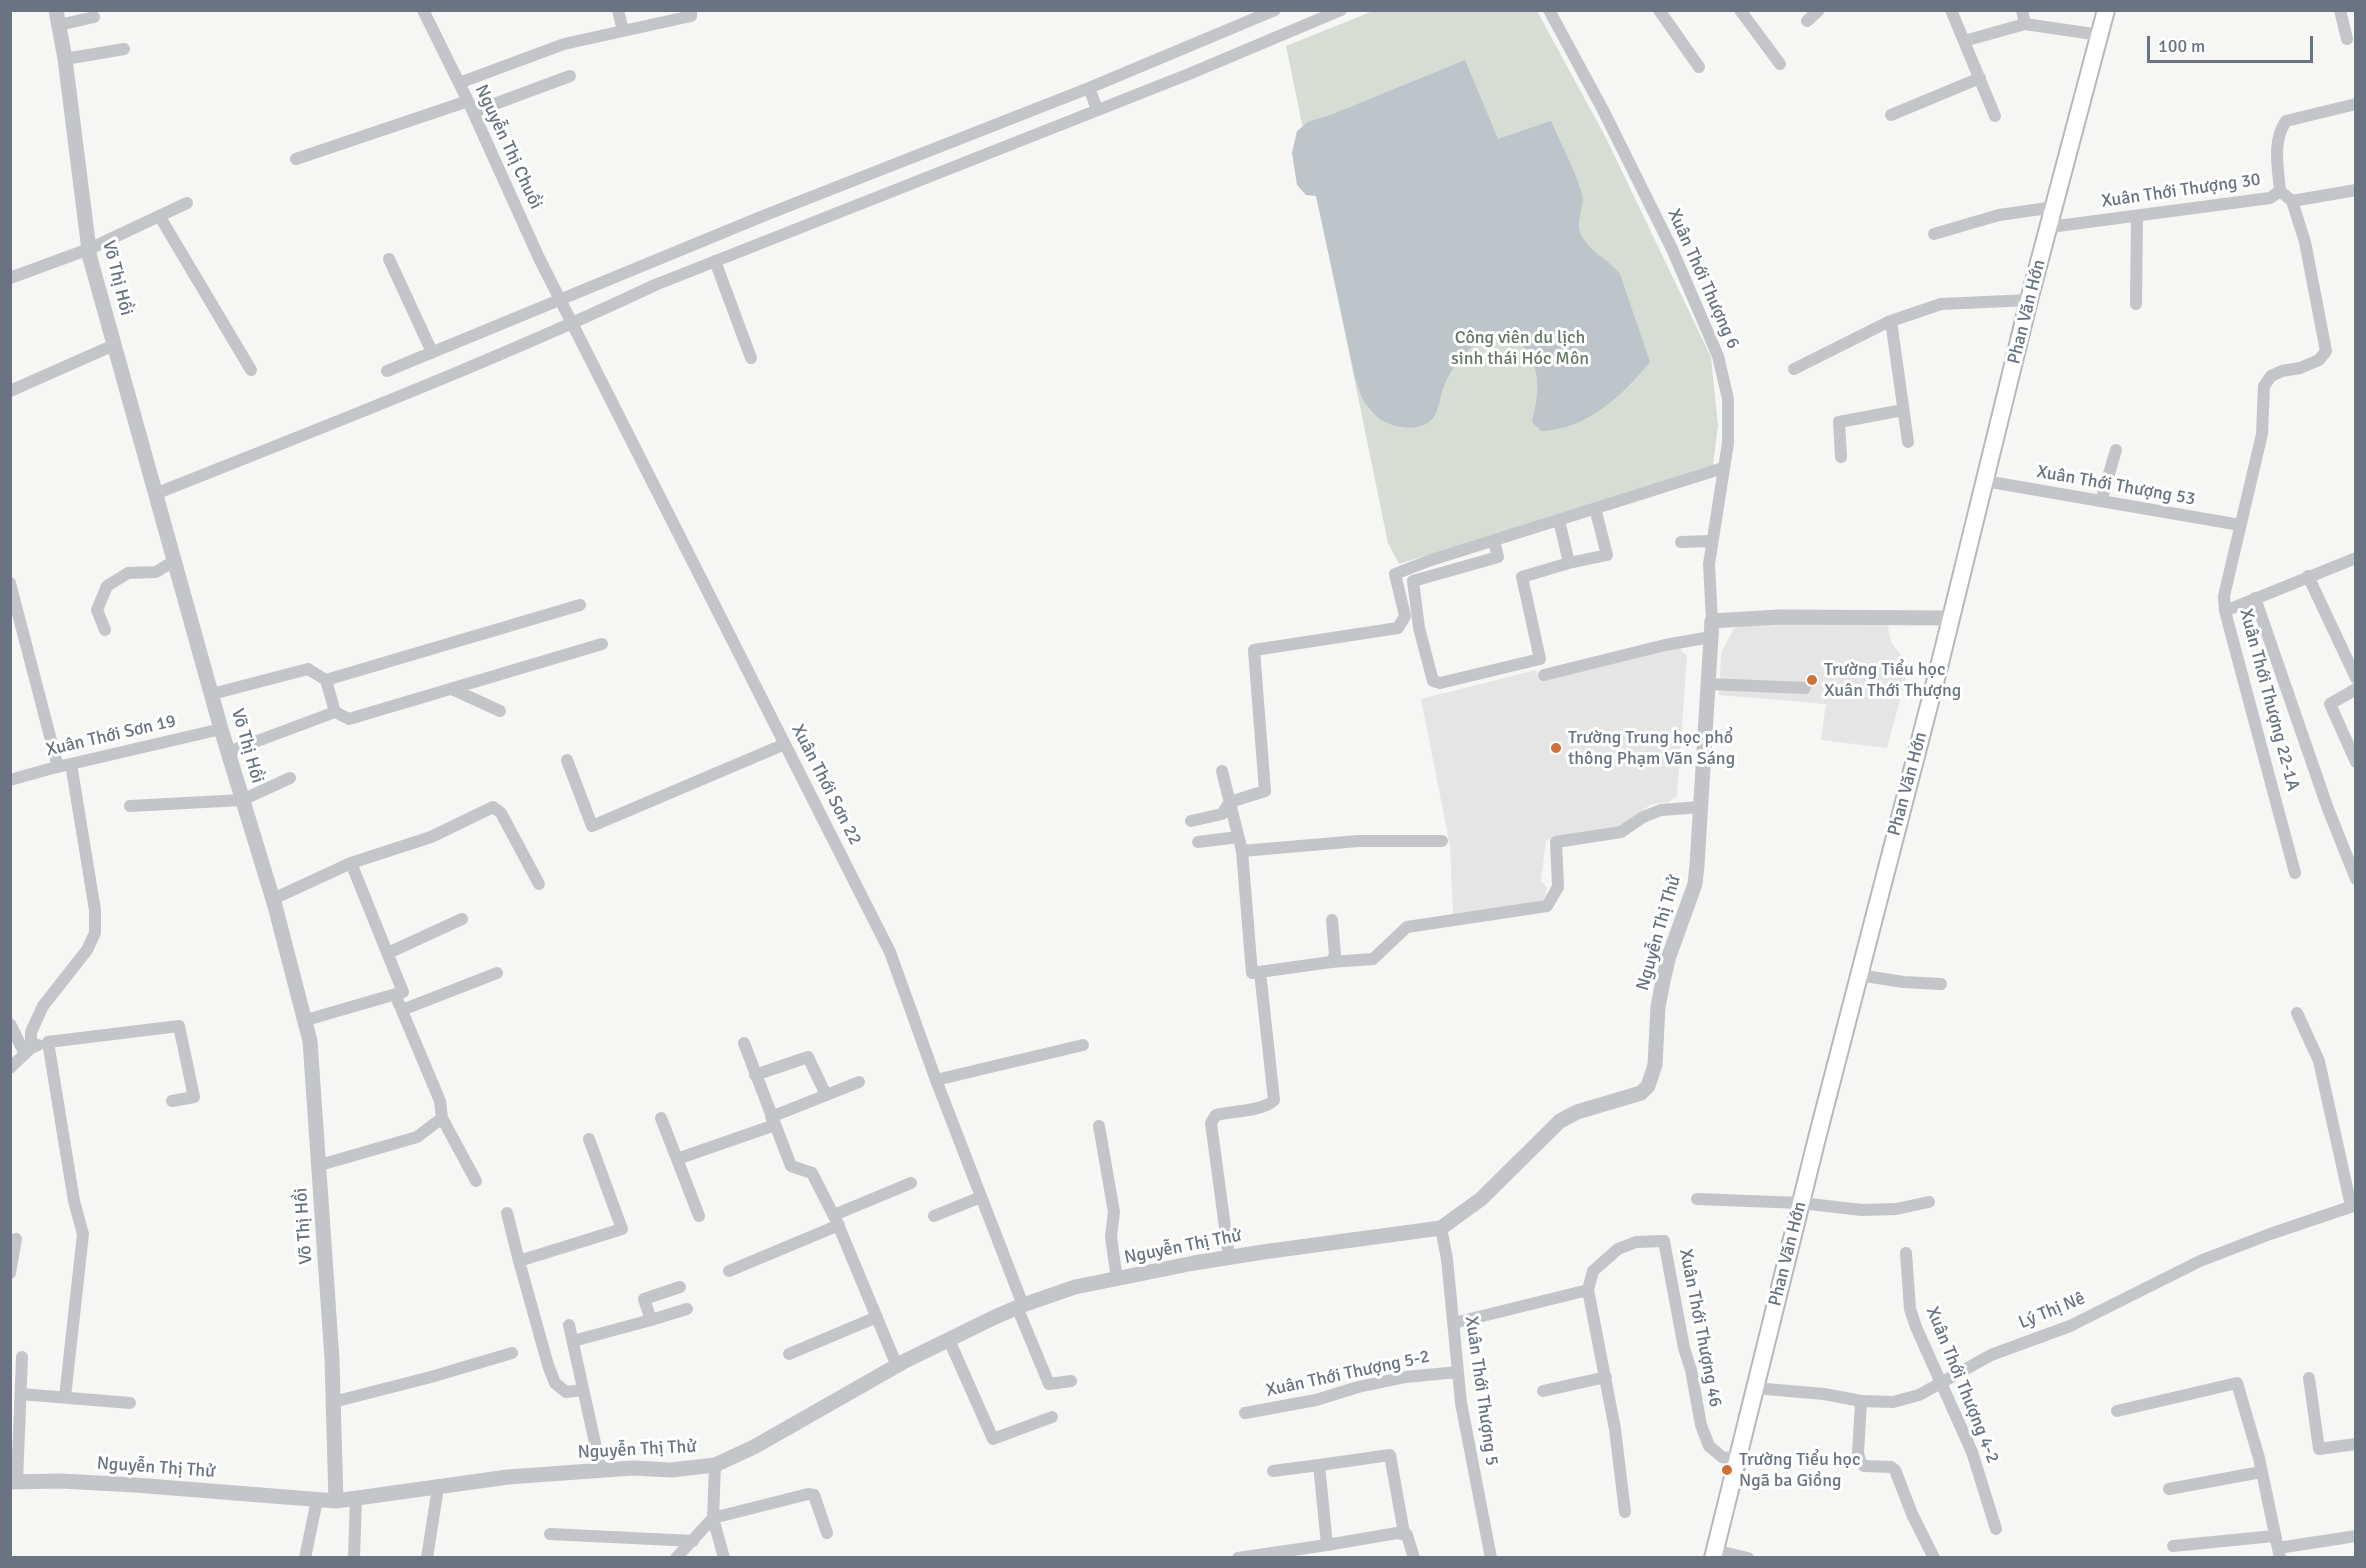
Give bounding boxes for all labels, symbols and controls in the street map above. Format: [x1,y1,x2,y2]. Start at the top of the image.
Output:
scale bar [2150,24,2316,62]
text: 100 m [2158,35,2205,57]
street label: Nguyễn Thị Chuồi [470,81,546,213]
street label: Xuân Thới Thượng 30 [2100,169,2262,213]
street label: Xuân Thới Thượng 6 [1662,206,1744,352]
street label: Võ Thị Hồi [97,238,137,318]
street label: Phan Văn Hớn [2004,258,2050,366]
park label: Công viên du lịch sinh thái Hóc Môn [1451,327,1589,370]
street label: Xuân Thới Thượng 53 [2035,461,2197,511]
street label: Xuân Thới Thượng 22-1A [2234,607,2304,793]
place label: Trường Tiểu học Xuân Thới Thượng [1824,659,1961,702]
marker: Trường Tiểu học Xuân Thới Thượng [1805,673,1819,687]
street label: Võ Thị Hồi [226,706,268,786]
street label: Xuân Thới Sơn 19 [44,711,178,761]
street label: Xuân Thới Sơn 22 [786,721,866,849]
place label: Trường Trung học phổ thông Phạm Văn Sáng [1568,727,1735,770]
street label: Phan Văn Hớn [1884,730,1932,838]
marker: Trường Trung học phổ thông Phạm Văn Sáng [1549,741,1563,755]
street label: Nguyễn Thị Thử [1632,873,1686,993]
street label: Võ Thị Hồi [291,1187,317,1265]
street label: Phan Văn Hớn [1765,1200,1811,1308]
street label: Nguyễn Thị Thử [1123,1225,1243,1269]
street label: Xuân Thới Thượng 46 [1674,1247,1726,1409]
street label: Lý Thị Nê [2016,1288,2088,1334]
street label: Xuân Thới Thượng 4-2 [1921,1304,2003,1466]
street label: Xuân Thới Thượng 5 [1460,1315,1502,1467]
street label: Xuân Thới Thượng 5-2 [1264,1346,1432,1402]
street label: Nguyễn Thị Thử [577,1436,697,1464]
place label: Trường Tiểu học Ngã ba Giồng [1739,1449,1860,1492]
street label: Nguyễn Thị Thử [96,1453,216,1483]
marker: Trường Tiểu học Ngã ba Giồng [1720,1463,1734,1477]

